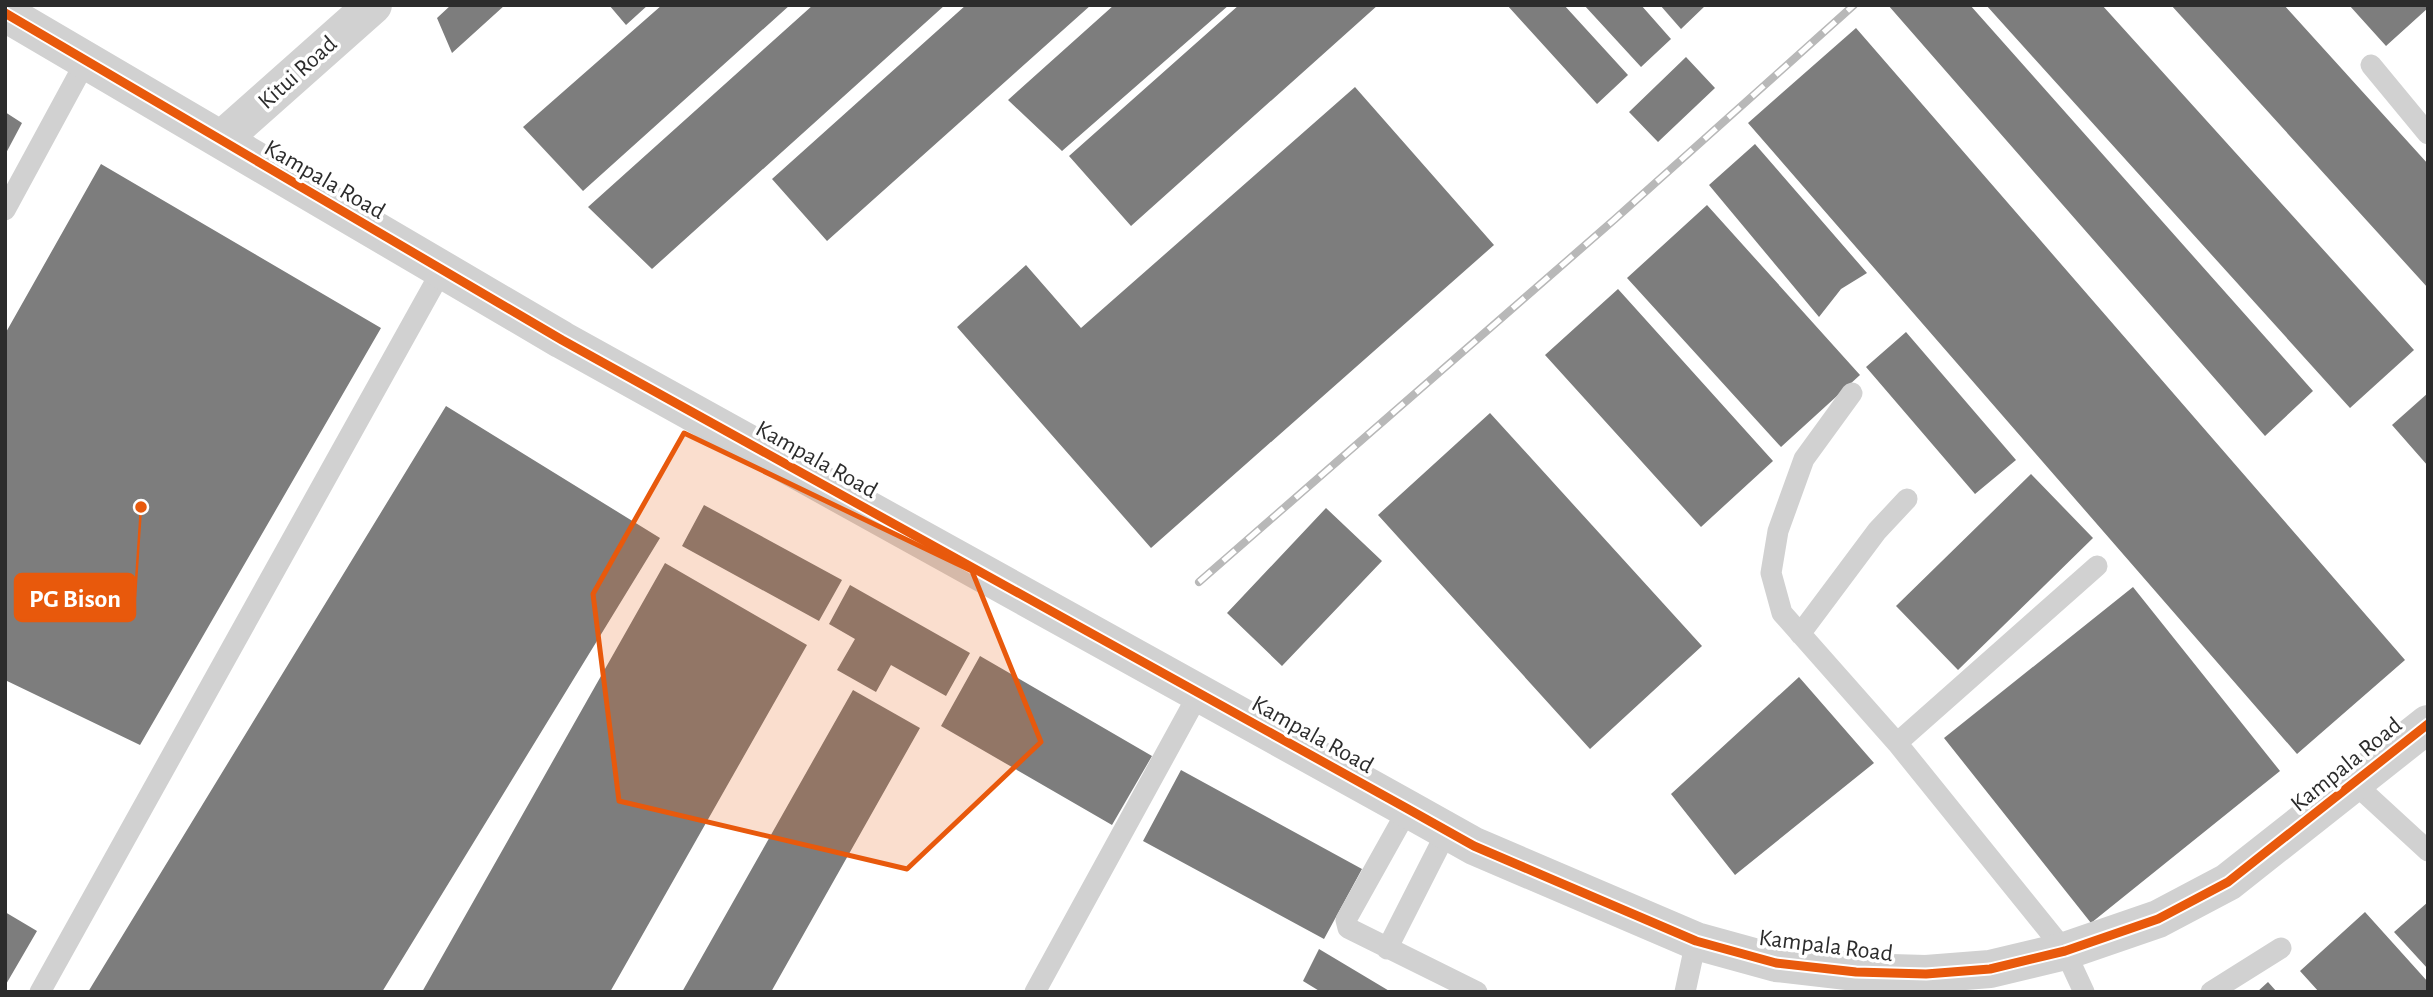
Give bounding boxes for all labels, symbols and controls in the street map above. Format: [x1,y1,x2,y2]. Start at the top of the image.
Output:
street label: Kitui Road [254,32,341,114]
street label: Kampala Road [260,136,389,224]
street label: Kampala Road [752,417,881,503]
callout: PG Bison [15,574,135,621]
text: PG Bison [29,586,121,612]
street label: Kampala Road [1248,692,1377,778]
street label: Kampala Road [2287,713,2407,817]
street label: Kampala Road [1757,926,1894,966]

